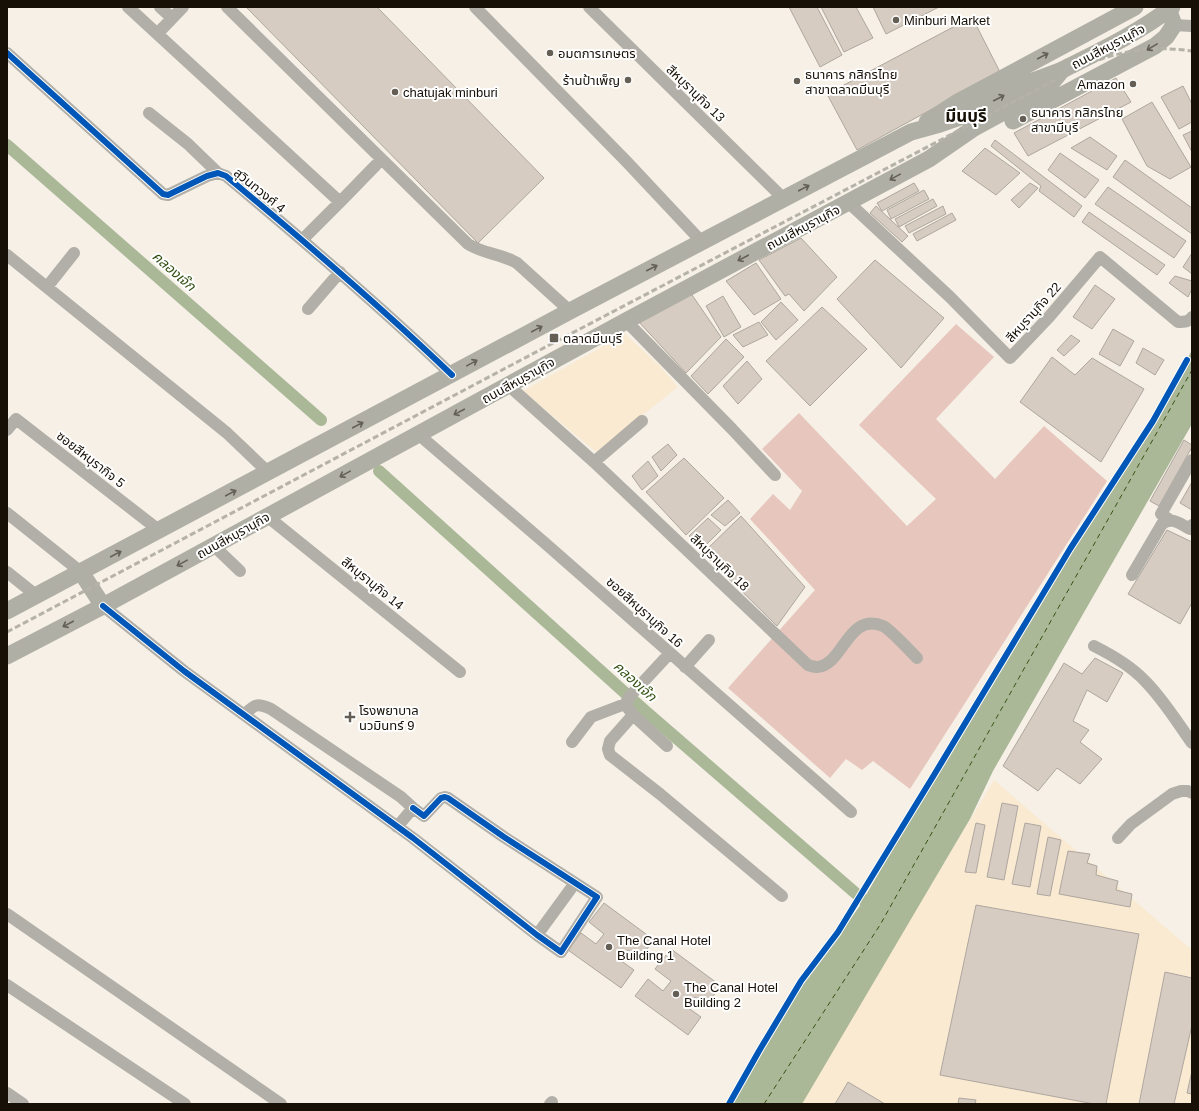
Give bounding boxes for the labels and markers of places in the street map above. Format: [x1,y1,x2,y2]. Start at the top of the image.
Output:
place label: Minburi Market [904,13,990,28]
marker: Minburi Market [891,15,901,25]
place label: อมตการเกษตร [558,46,636,61]
marker: อมตการเกษตร [545,48,555,58]
place label: ธนาคาร กสิกรไทย สาขาตลาดมีนบุรี [805,67,898,97]
place label: ร้านป้าเพ็ญ [563,73,620,88]
marker: ร้านป้าเพ็ญ [623,75,633,85]
marker: ธนาคาร กสิกรไทย สาขาตลาดมีนบุรี [792,76,802,86]
place label: Amazon [1077,77,1125,92]
marker: Amazon [1128,79,1138,89]
place label: chatujak minburi [403,85,498,100]
marker: chatujak minburi [390,87,400,97]
place label: ธนาคาร กสิกรไทย สาขามีบุรี [1031,105,1124,135]
marker: ธนาคาร กสิกรไทย สาขามีบุรี [1018,114,1028,124]
place label: ตลาดมีนบุรี [563,331,622,346]
marker: ตลาดมีนบุรี [548,332,560,344]
place label: โรงพยาบาล นวมินทร์ 9 [359,703,419,733]
marker: โรงพยาบาล นวมินทร์ 9 [344,711,356,723]
place label: The Canal Hotel Building 1 [617,933,711,963]
marker: The Canal Hotel Building 1 [604,942,614,952]
place label: The Canal Hotel Building 2 [684,980,778,1010]
marker: The Canal Hotel Building 2 [671,989,681,999]

